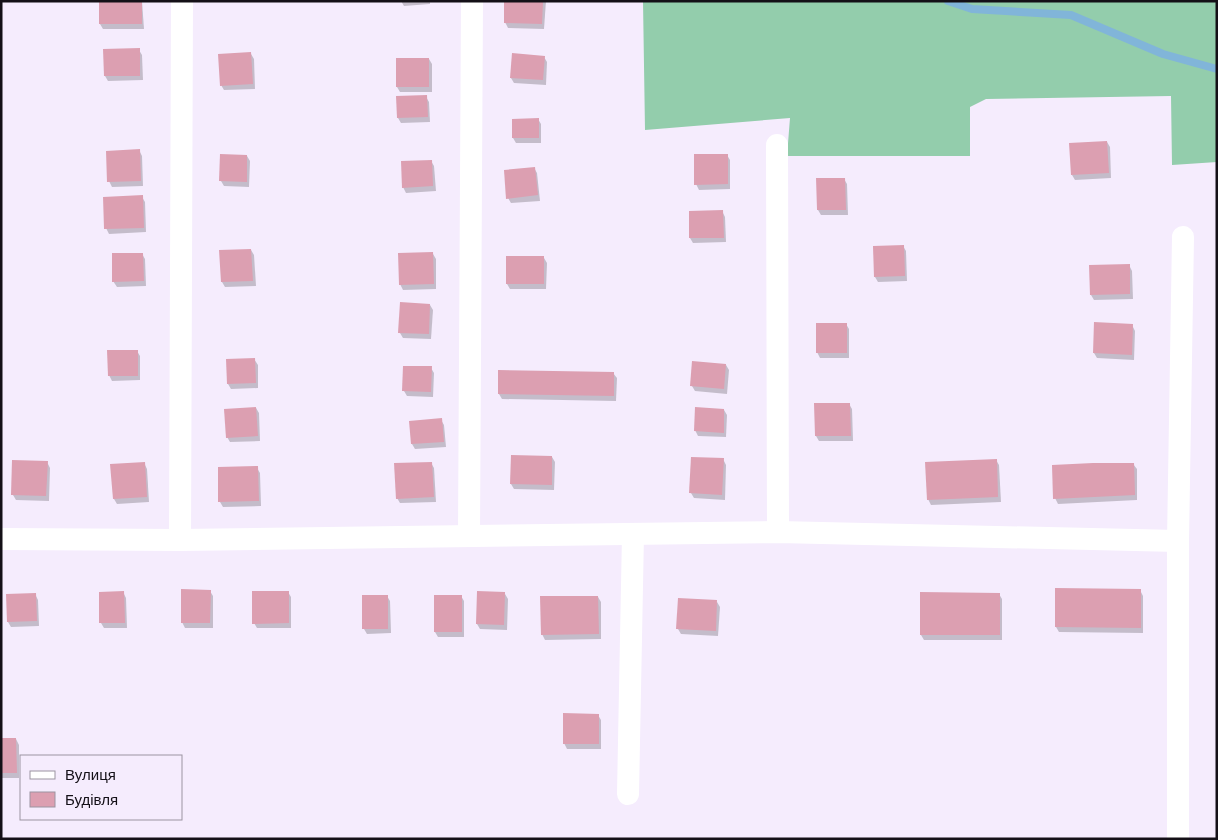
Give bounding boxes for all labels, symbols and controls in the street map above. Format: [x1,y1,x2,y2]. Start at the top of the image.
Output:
legend [20,755,182,820]
text: Вулиця [65,766,116,783]
text: Будівля [65,791,118,808]

